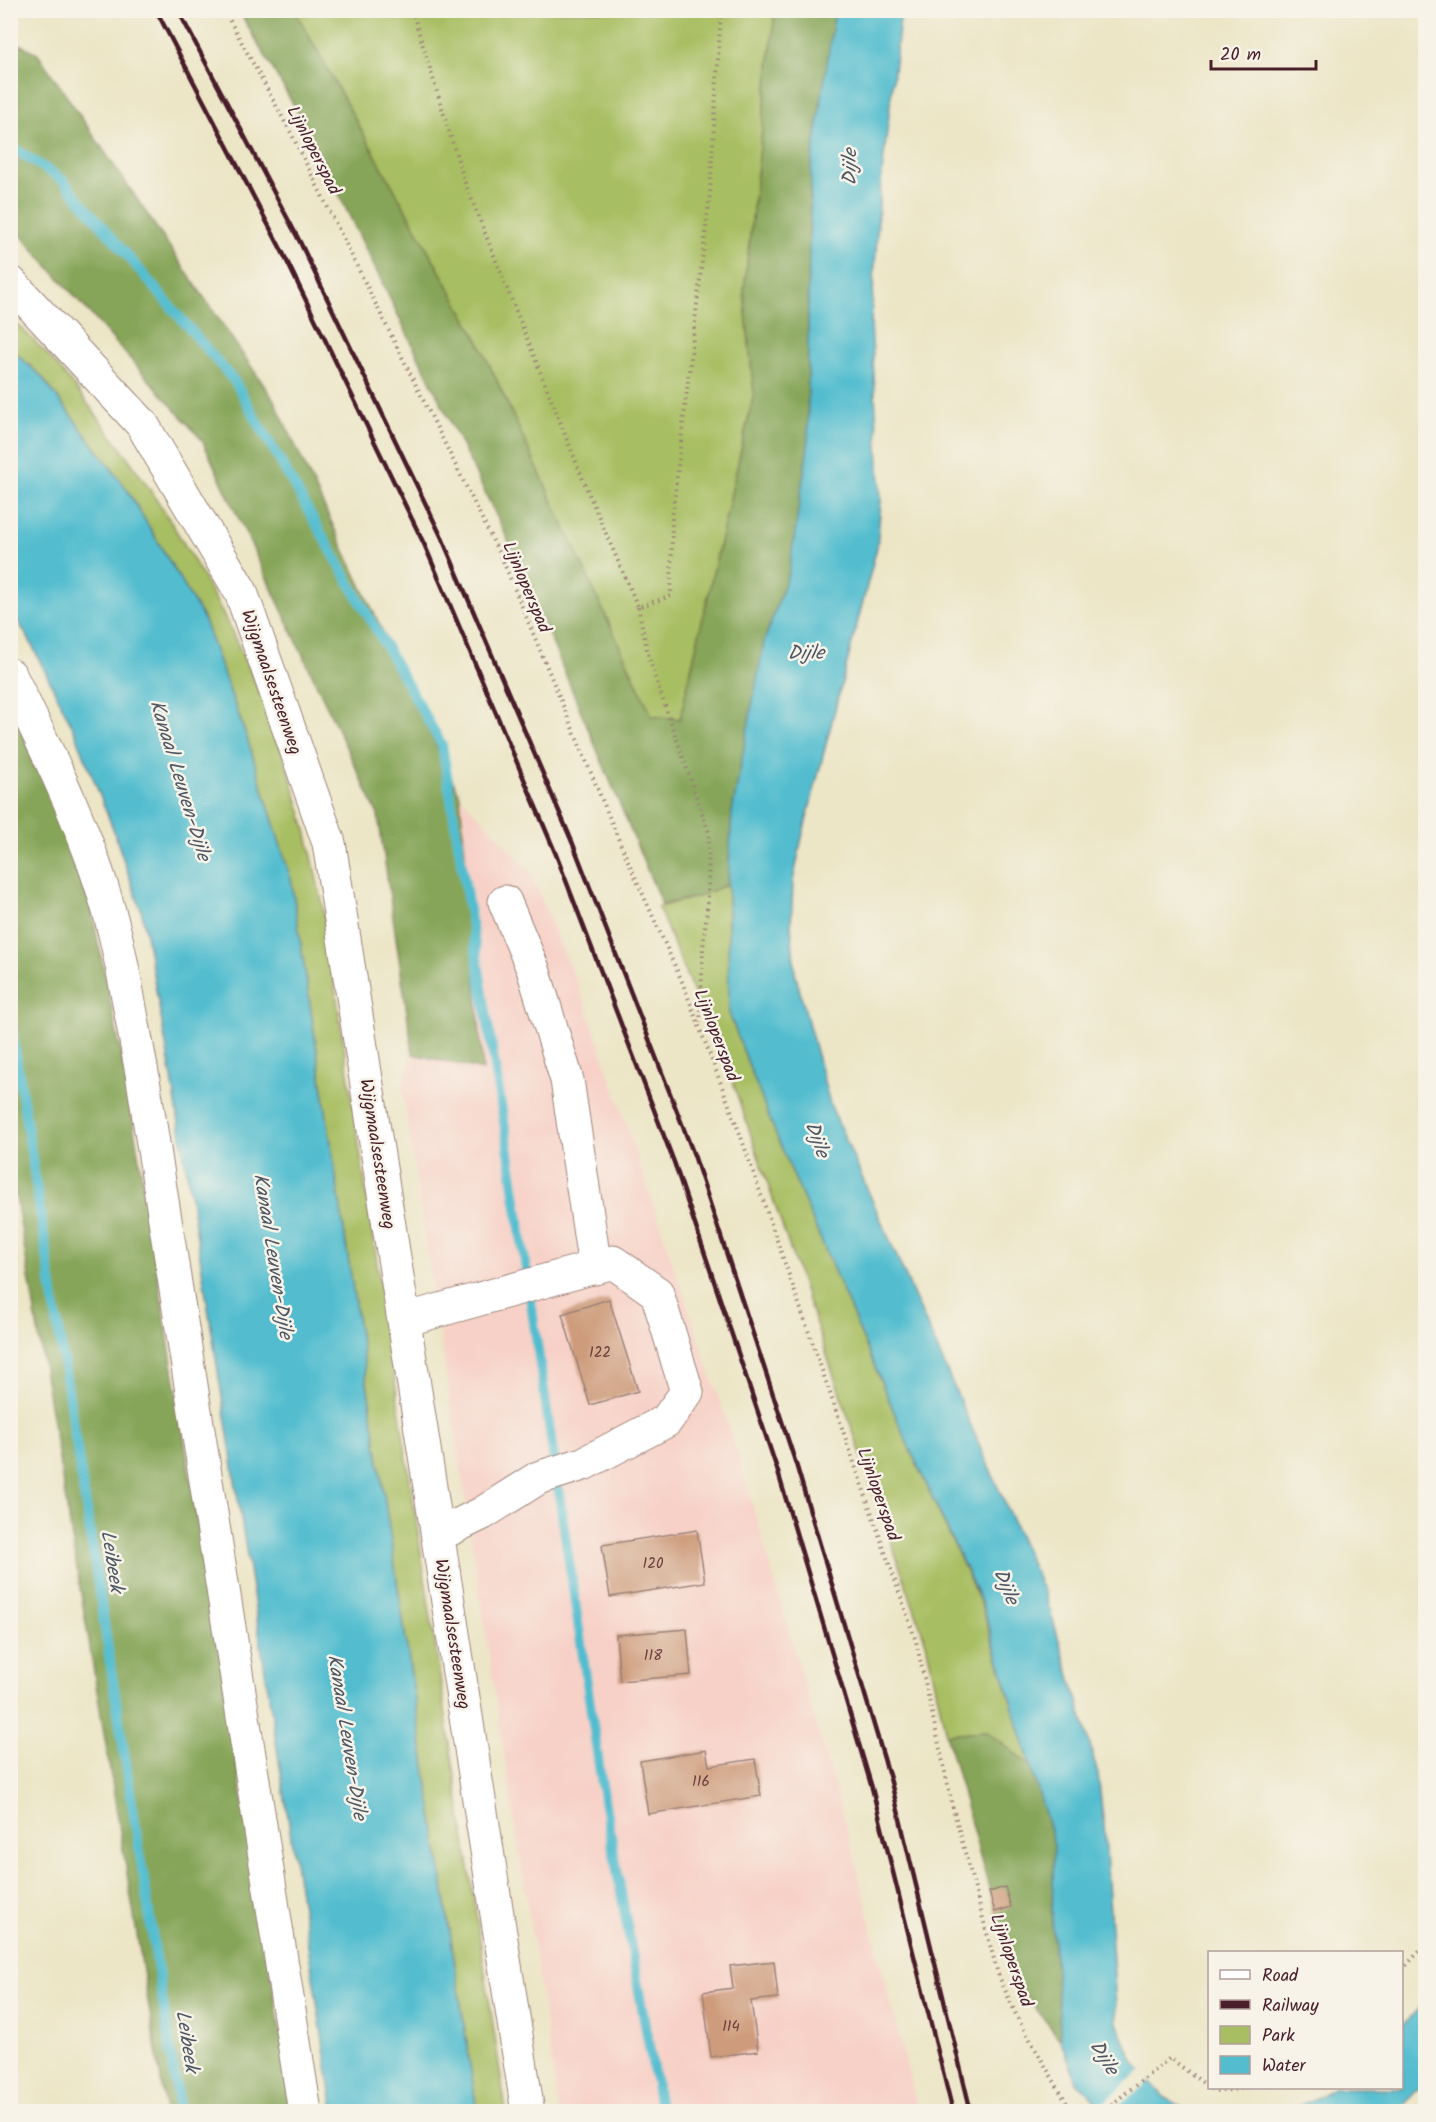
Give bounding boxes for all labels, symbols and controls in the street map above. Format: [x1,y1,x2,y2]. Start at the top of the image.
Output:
scale bar [1211,33,1316,71]
text: 20 m [1220,41,1261,70]
street label: Lijnloperspad [278,101,348,201]
water label: Dijle [835,146,867,186]
street label: Lijnloperspad [493,537,558,639]
street label: Wijgmaalsesteenweg [232,606,309,759]
water label: Dijle [788,638,826,670]
water label: Kanaal Leuven-Dijle [139,696,219,867]
street label: Lijnloperspad [685,985,747,1087]
street label: Wijgmaalsesteenweg [350,1077,403,1232]
water label: Dijle [795,1117,838,1164]
water label: Kanaal Leuven-Dijle [243,1171,301,1343]
house number: 122 [589,1341,611,1365]
street label: Lijnloperspad [848,1444,907,1546]
water label: Leibeek [90,1528,132,1597]
house number: 120 [643,1552,664,1576]
street label: Wijgmaalsesteenweg [425,1557,478,1712]
water label: Dijle [983,1564,1028,1612]
house number: 118 [644,1644,663,1668]
water label: Kanaal Leuven-Dijle [317,1652,375,1824]
house number: 116 [692,1770,710,1794]
street label: Lijnloperspad [981,1910,1040,2012]
legend [1208,1951,1403,2089]
text: Road [1262,1962,1299,1991]
text: Railway [1262,1992,1319,2021]
water label: Leibeek [165,2008,207,2077]
house number: 114 [722,2015,740,2039]
text: Park [1262,2022,1295,2051]
water label: Dijle [1080,2034,1127,2084]
text: Water [1262,2052,1307,2081]

